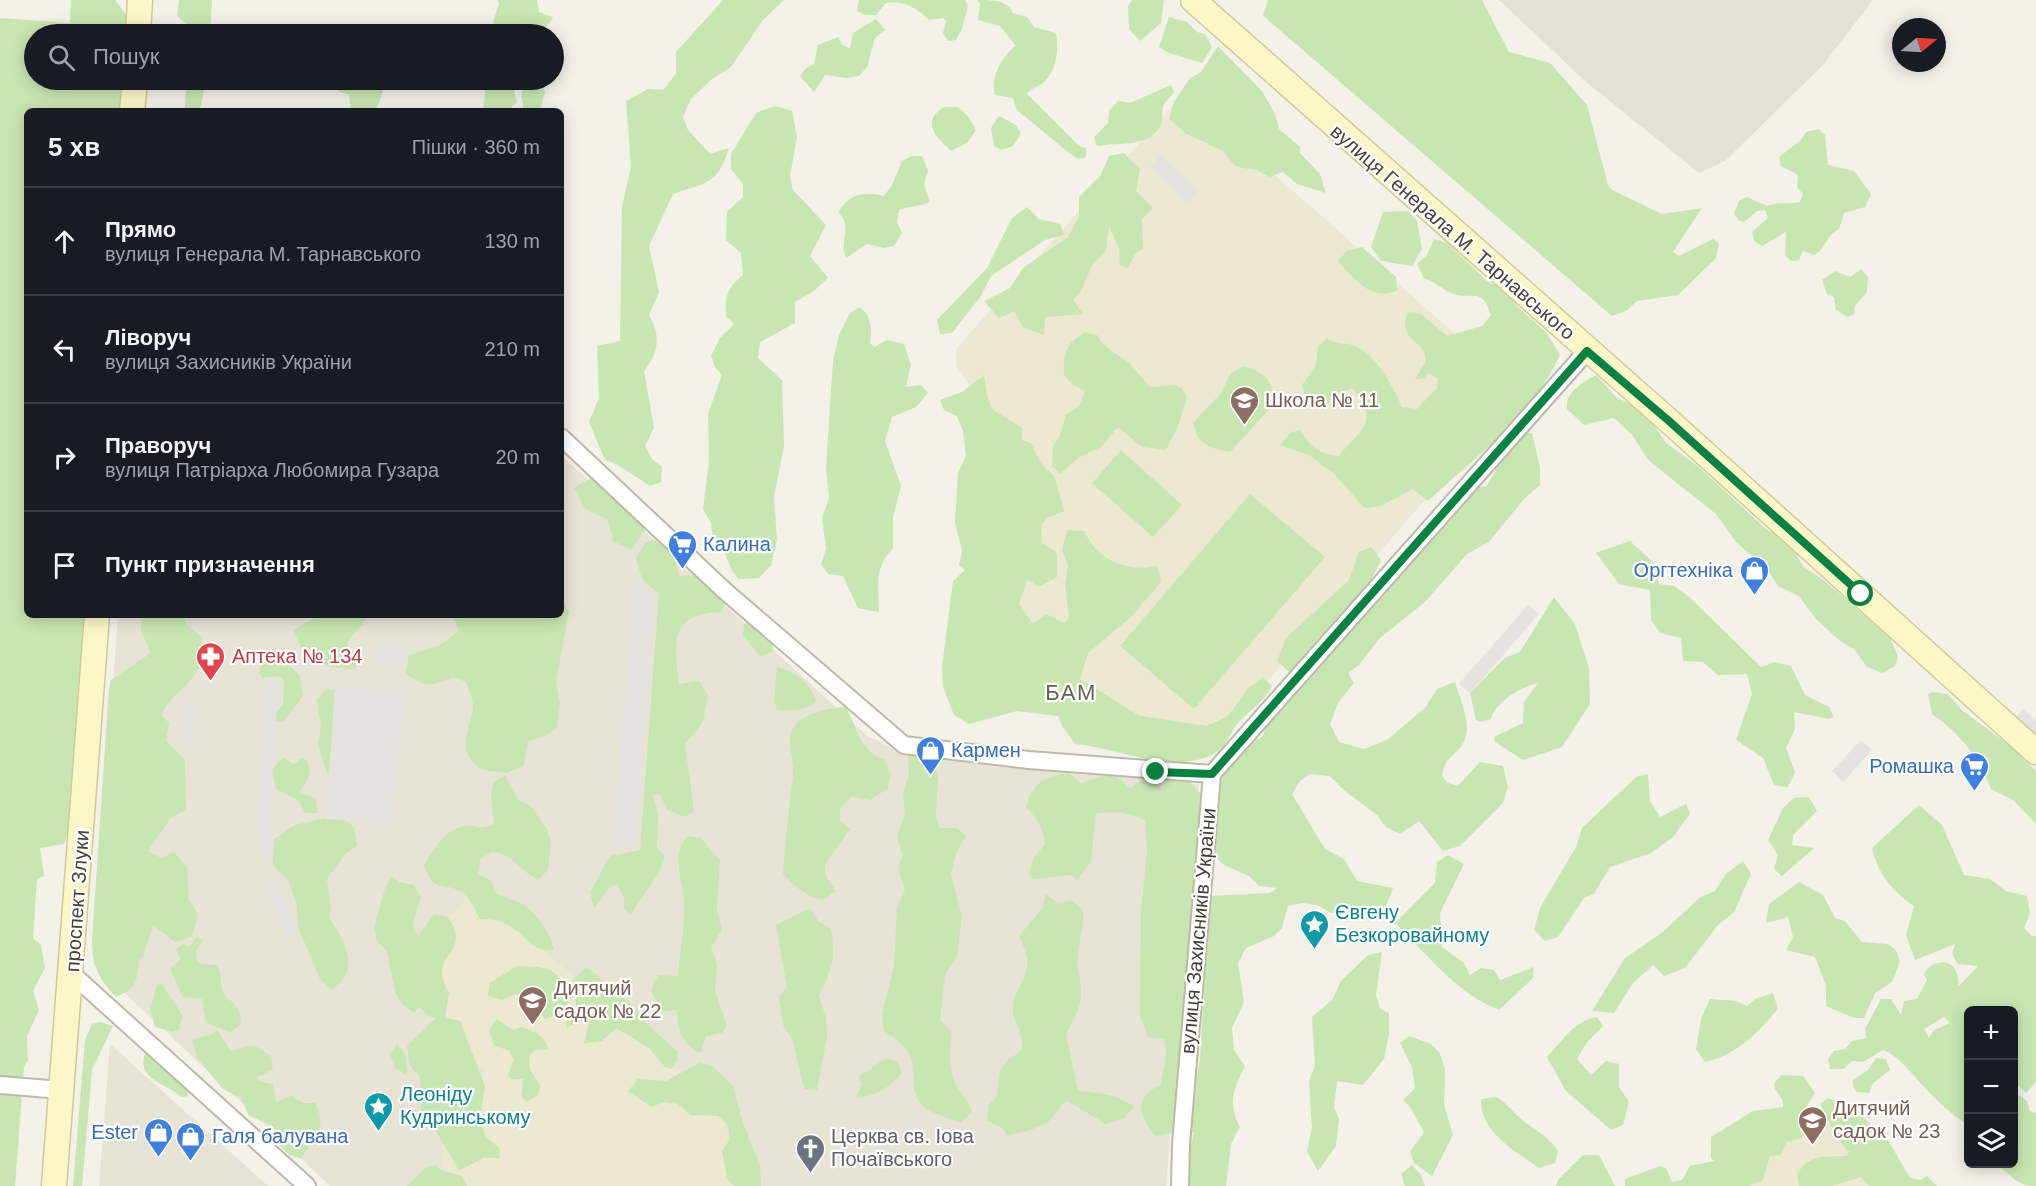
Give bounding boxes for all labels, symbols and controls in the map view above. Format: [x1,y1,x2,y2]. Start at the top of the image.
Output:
north arrow [1892,18,1946,72]
search box [24,24,564,90]
icon: search [45,41,78,74]
text: Пошук [93,44,159,69]
street label: вулиця Генерала М. Тарнавського [1326,120,1580,344]
text: 5 хв [48,132,100,162]
text: Пішки · 360 m [412,136,540,158]
text: Прямо [105,217,176,242]
icon: ahead [48,225,81,258]
text: 130 m [484,230,540,252]
text: вулиця Генерала М. Тарнавського [105,243,421,265]
text: Ліворуч [105,325,191,350]
icon: left [48,333,81,366]
text: 210 m [484,338,540,360]
text: вулиця Захисників України [105,351,352,373]
school or university icon: Школа № 11 [1228,384,1260,426]
place label: Школа № 11 [1265,389,1379,411]
text: Праворуч [105,433,211,458]
icon: right [48,441,81,474]
text: 20 m [496,446,540,468]
text: вулиця Патріарха Любомира Гузара [105,459,439,481]
supermarket icon: Калина [666,528,698,570]
place label: Калина [703,533,772,555]
icon: arrive [48,549,81,582]
text: Пункт призначення [105,552,315,577]
shop icon: Оргтехніка [1738,554,1770,596]
place label: Оргтехніка [1634,559,1734,581]
route start [1847,580,1873,606]
pharmacy icon: Аптека № 134 [195,640,227,682]
place label: Аптека № 134 [232,645,362,667]
district label: БАМ [1045,680,1097,705]
shop icon: Кармен [914,734,946,776]
place label: Кармен [951,739,1021,761]
supermarket icon: Ромашка [1959,750,1991,792]
place label: Ромашка [1869,755,1955,777]
route end [1142,758,1168,784]
street label: вулиця Захисників України [1176,807,1220,1055]
street label: проспект Злуки [61,829,93,973]
place label: Євгену Безкоровайному [1335,901,1489,946]
place icon: Євгену Безкоровайному [1298,908,1330,950]
place label: Дитячий садок № 22 [554,977,661,1022]
school or university icon: Дитячий садок № 22 [517,984,549,1026]
map controls [1964,1006,2018,1168]
button: + [1964,1006,2018,1060]
button: − [1964,1060,2018,1114]
place label: Леоніду Кудринському [400,1083,531,1128]
place icon: Леоніду Кудринському [363,1090,395,1132]
place label: Дитячий садок № 23 [1833,1097,1940,1142]
school or university icon: Дитячий садок № 23 [1796,1104,1828,1146]
button: layers [1964,1114,2018,1168]
shop icon: Ester [143,1116,175,1158]
shop icon: Галя балувана [175,1120,207,1162]
place label: Ester [91,1121,138,1143]
place label: Галя балувана [212,1125,349,1147]
place label: Церква св. Іова Почаївського [831,1125,975,1170]
church icon: Церква св. Іова Почаївського [794,1132,826,1174]

